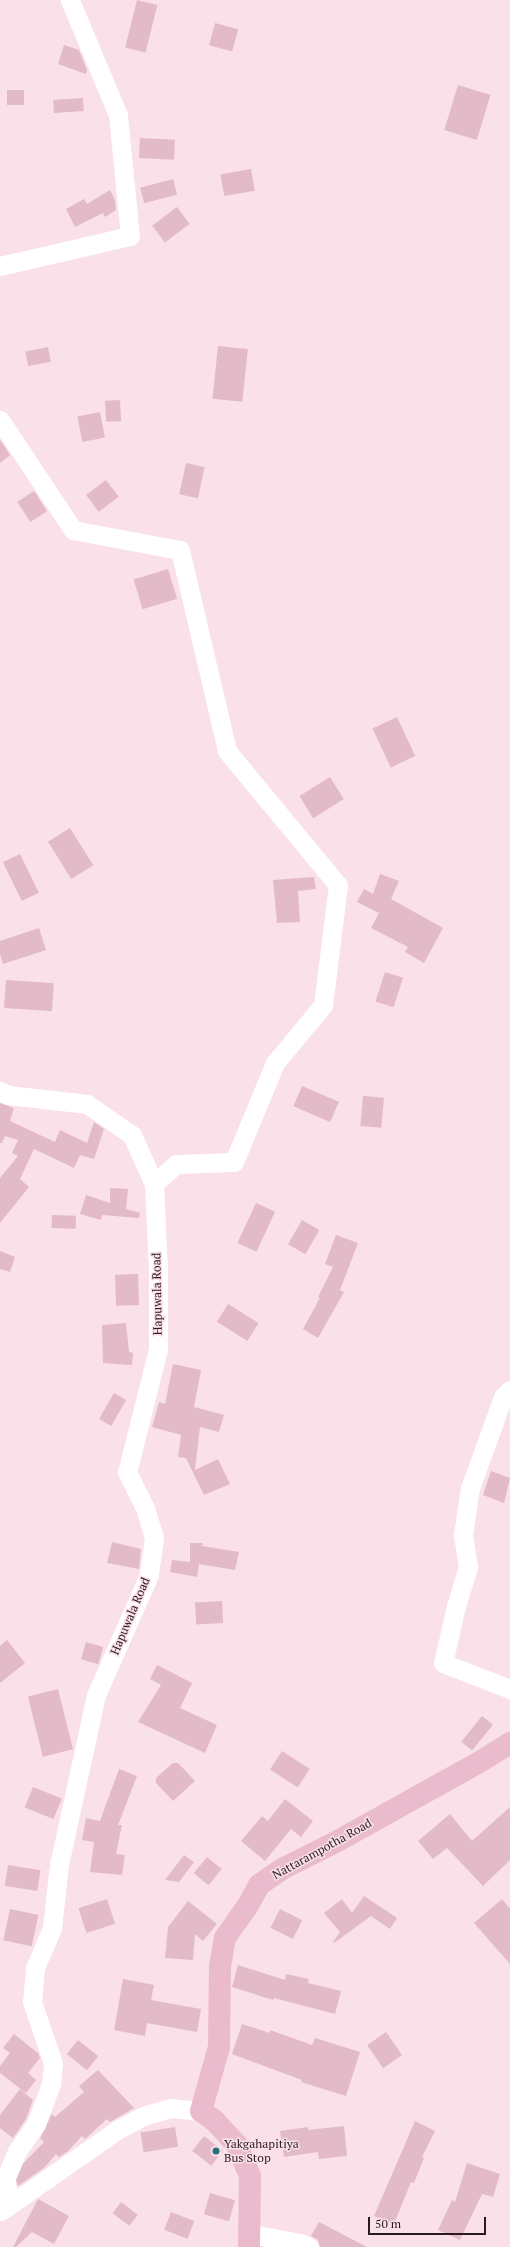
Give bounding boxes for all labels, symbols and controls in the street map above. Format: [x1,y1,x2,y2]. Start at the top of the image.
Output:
street label: Hapuwala Road [149,1253,165,1335]
street label: Hapuwala Road [107,1575,153,1657]
street label: Nattarampotha Road [270,1816,374,1882]
place label: Yakgahapitiya Bus Stop [224,2137,299,2165]
marker: Yakgahapitiya Bus Stop [211,2146,221,2156]
scale bar [370,2209,488,2235]
text: 50 m [375,2216,401,2231]

